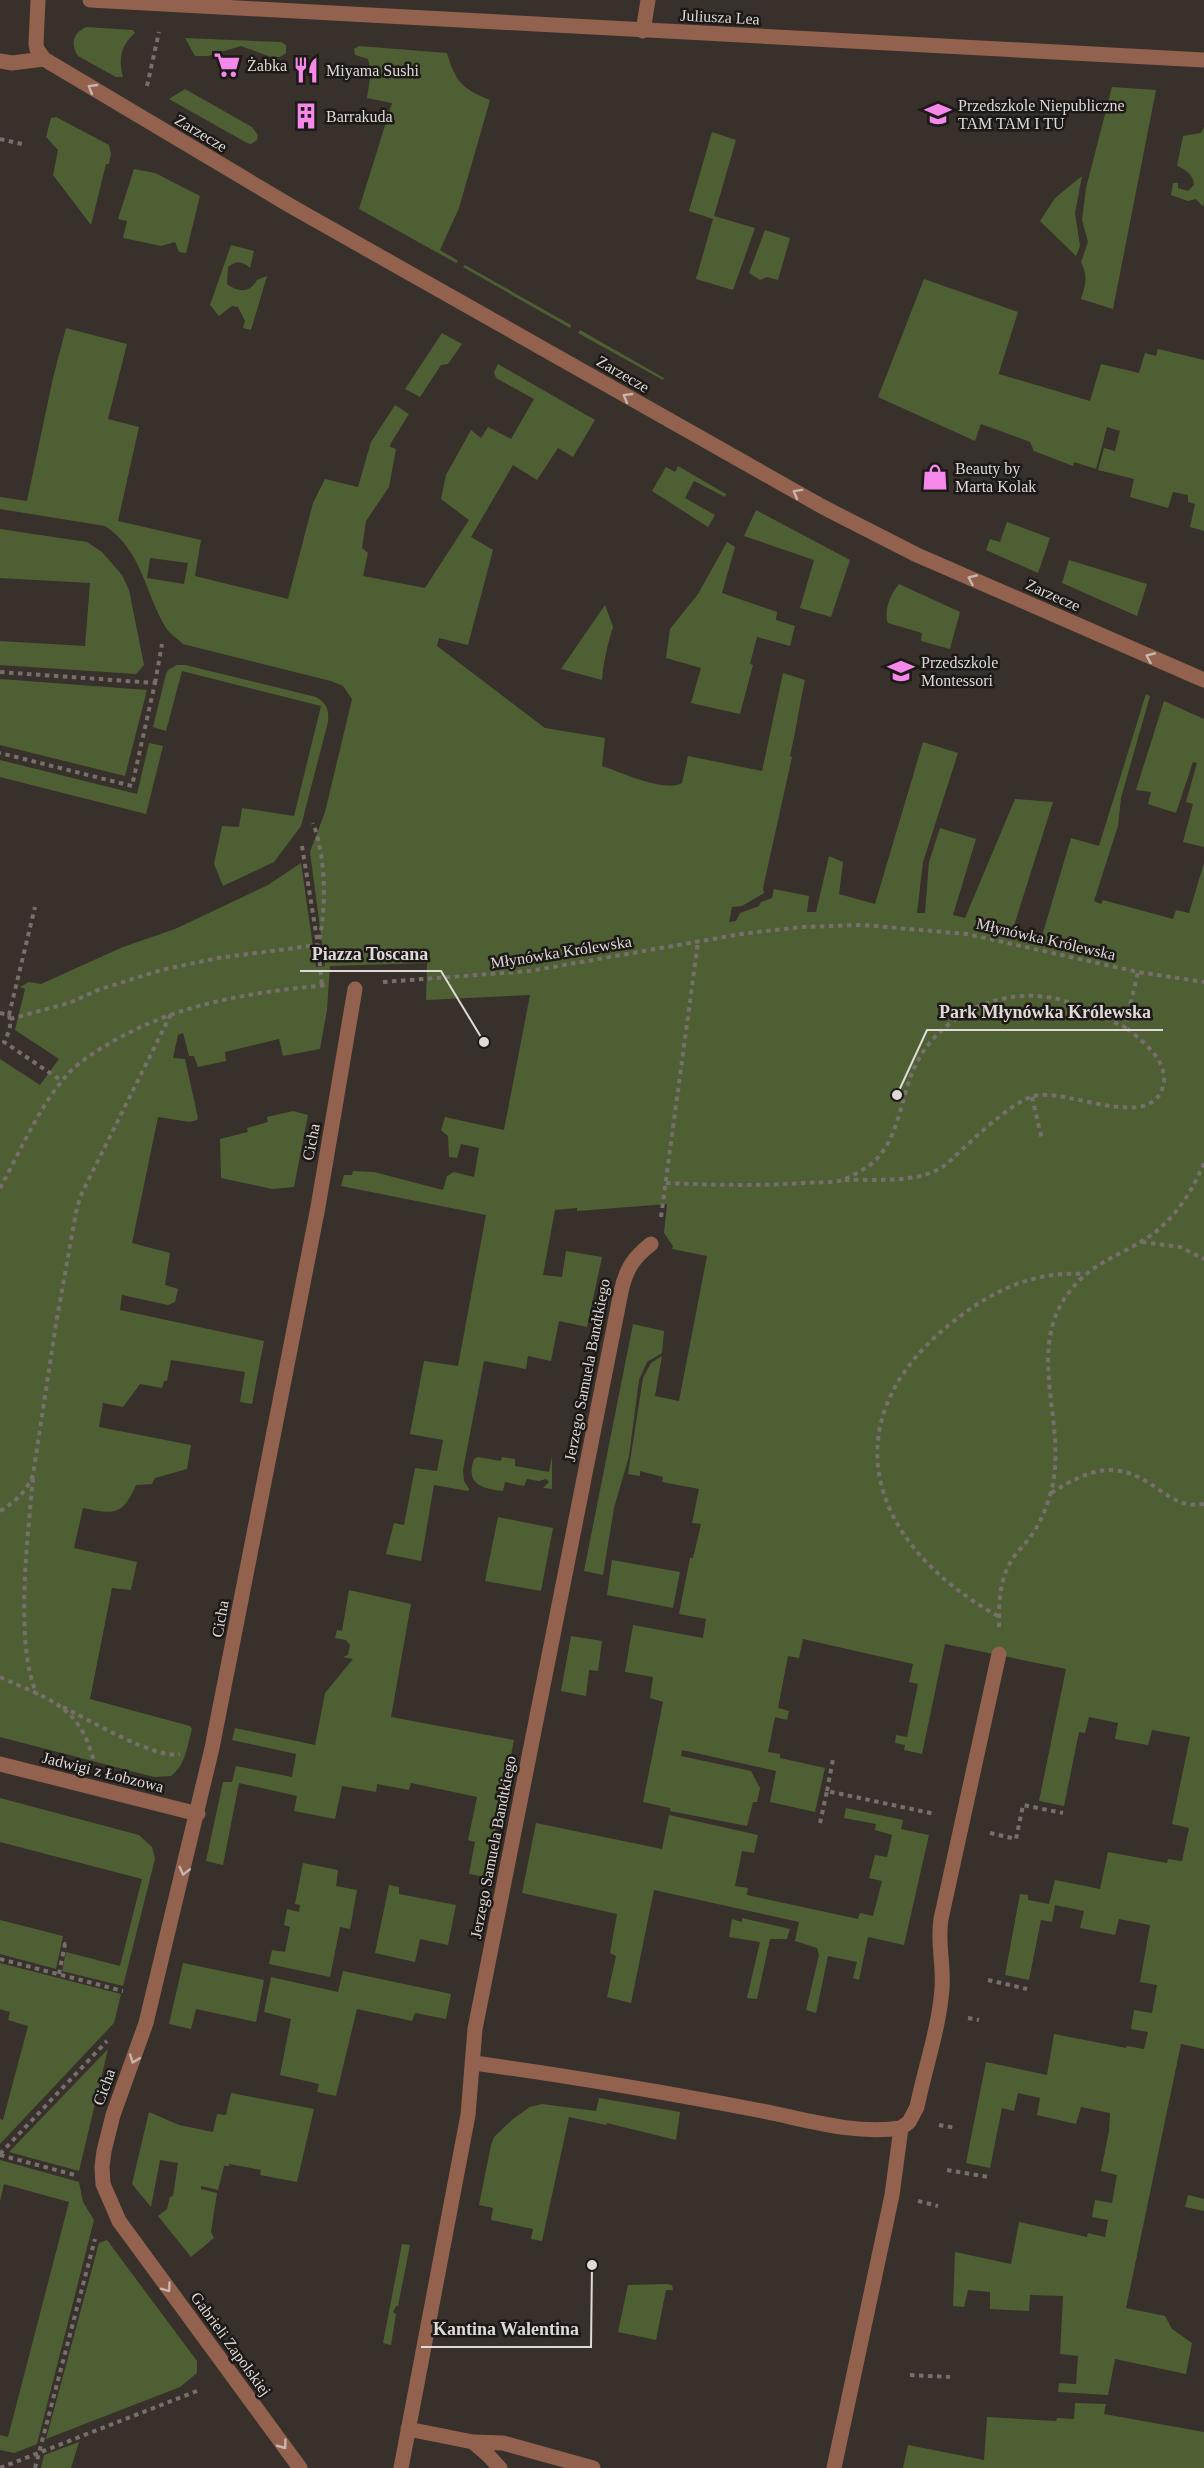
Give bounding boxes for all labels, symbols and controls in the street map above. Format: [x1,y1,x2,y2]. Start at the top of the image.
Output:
street label: Juliusza Lea [680,6,760,28]
supermarket icon: Żabka [212,50,242,80]
restaurant icon: Miyama Sushi [291,55,321,85]
place label: Żabka [247,57,287,74]
place label: Miyama Sushi [326,62,419,80]
one-way arrow [88,83,98,95]
place label: Przedszkole Niepubliczne TAM TAM I TU [958,97,1125,132]
school or university icon: Przedszkole Niepubliczne TAM TAM I TU [923,99,953,129]
building icon: Barrakuda [291,101,321,131]
place label: Barrakuda [326,108,393,125]
street label: Zarzecze [172,111,230,155]
street label: Zarzecze [594,352,652,396]
one-way arrow [623,393,633,404]
place label: Beauty by Marta Kolak [955,460,1036,495]
shop icon: Beauty by Marta Kolak [920,462,950,492]
one-way arrow [792,488,803,500]
one-way arrow [967,574,978,586]
street label: Zarzecze [1023,575,1083,615]
one-way arrow [1146,652,1157,664]
place label: Przedszkole Montessori [921,654,998,689]
school or university icon: Przedszkole Montessori [886,656,916,686]
street label: Młynówka Królewska [974,915,1117,964]
street label: Młynówka Królewska [489,932,633,973]
callout: Piazza Toscana [300,935,441,971]
text: Piazza Toscana [312,944,428,964]
callout: Park Młynówka Królewska [927,994,1163,1030]
text: Park Młynówka Królewska [939,1002,1151,1022]
street label: Cicha [299,1122,323,1162]
street label: Jerzego Samuela Bandtkiego [561,1277,614,1463]
street label: Cicha [208,1599,232,1639]
street label: Jadwigi z Łobzowa [40,1749,165,1796]
street label: Jerzego Samuela Bandtkiego [467,1754,520,1940]
one-way arrow [179,1866,192,1876]
one-way arrow [128,2053,141,2064]
street label: Cicha [90,2067,118,2107]
one-way arrow [160,2281,171,2292]
street label: Gabrieli Zapolskiej [187,2289,274,2400]
callout: Kantina Walentina [421,2311,591,2347]
text: Kantina Walentina [433,2319,579,2339]
one-way arrow [276,2439,287,2450]

